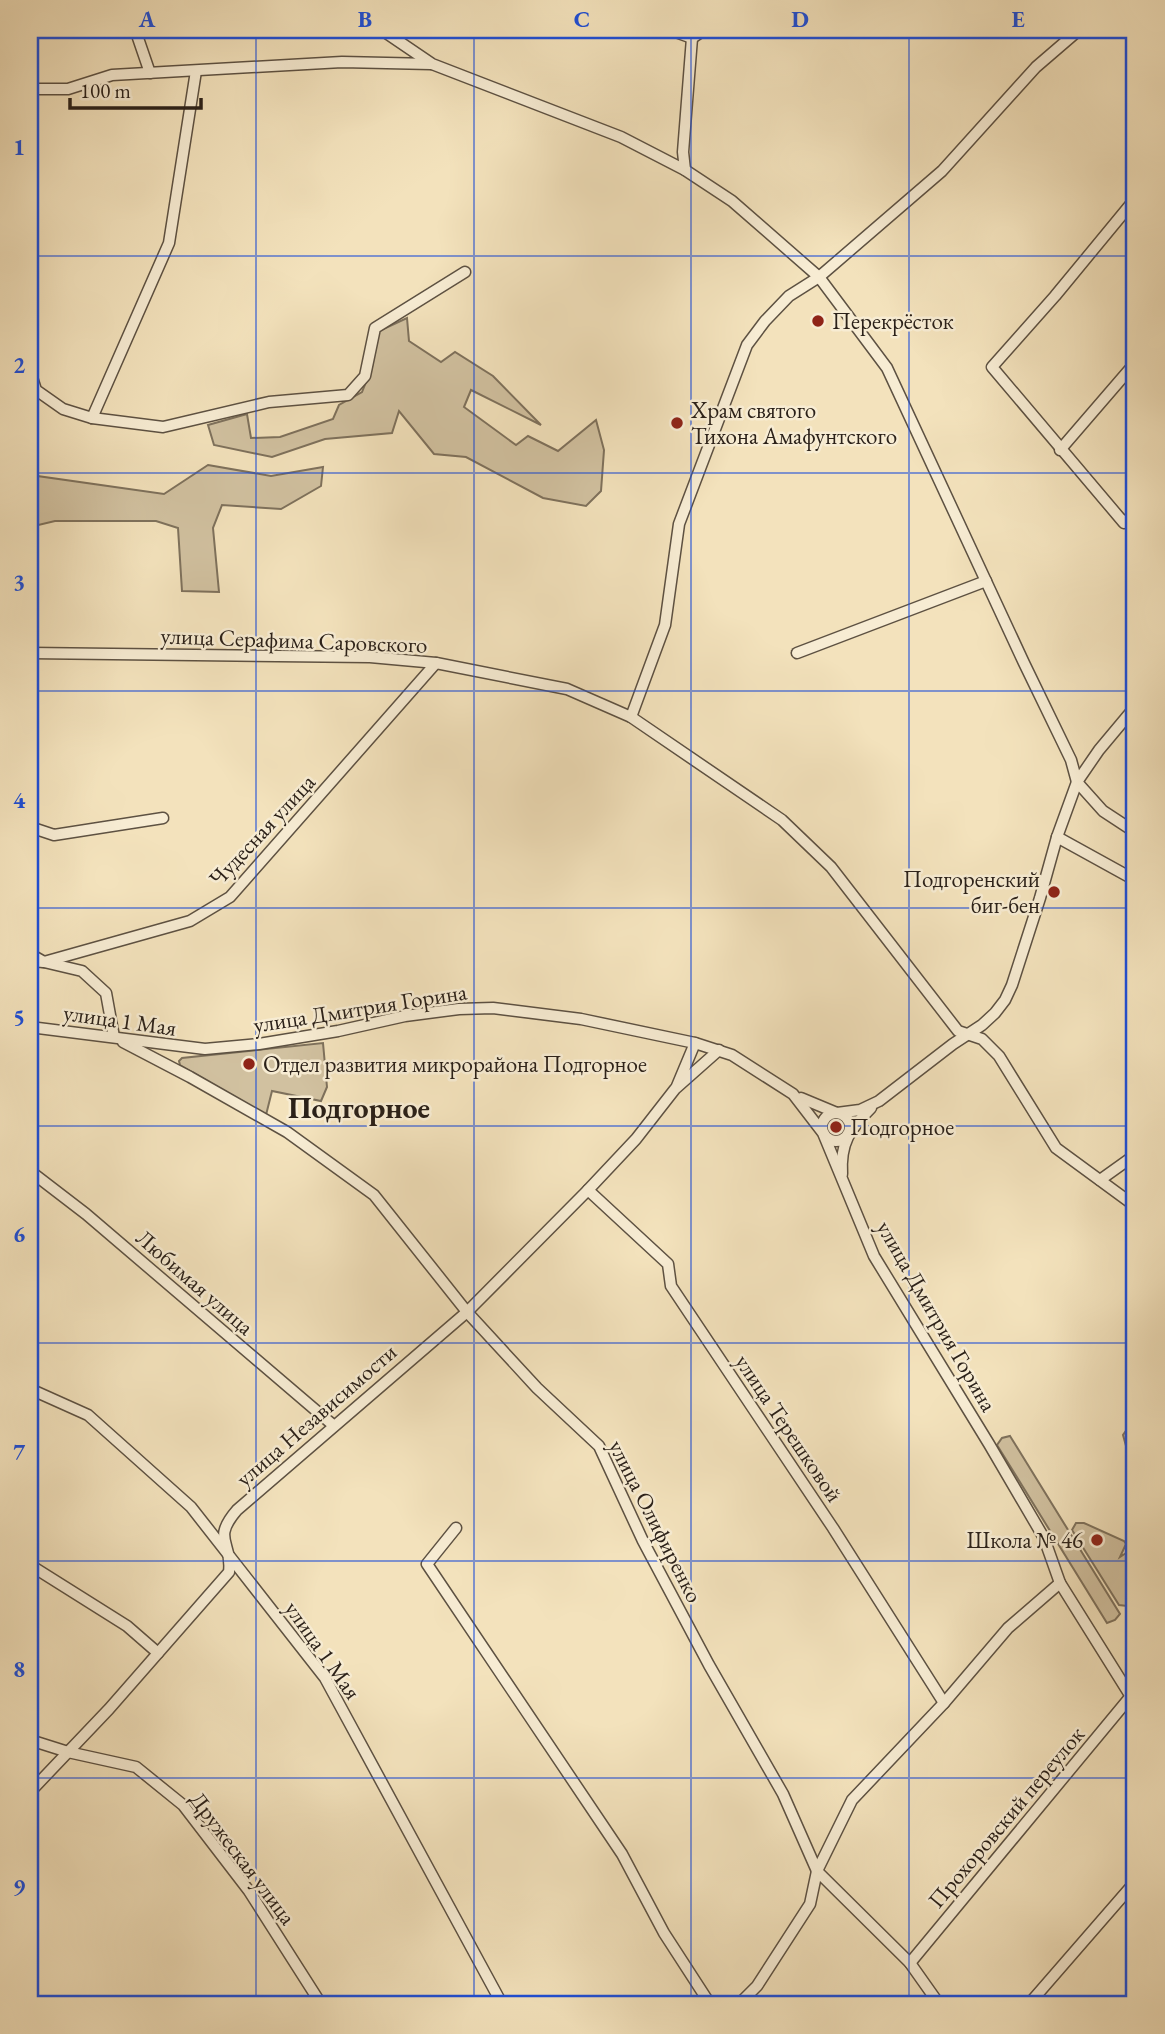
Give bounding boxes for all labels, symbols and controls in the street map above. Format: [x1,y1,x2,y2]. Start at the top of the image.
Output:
text: A [138,4,156,34]
text: B [358,4,372,34]
text: C [574,4,590,34]
text: D [791,4,809,34]
text: E [1011,4,1025,34]
scale bar [70,66,201,110]
text: 100 m [80,77,131,104]
text: 1 [13,132,25,162]
place label: Перекрёсток [832,306,954,336]
marker: Перекрёсток [810,313,826,329]
text: 2 [13,350,25,380]
place label: Храм святого Тихона Амафунтского [690,395,897,451]
marker: Храм святого Тихона Амафунтского [669,415,685,431]
text: 3 [13,567,25,597]
street label: улица Серафима Саровского [160,620,428,660]
street label: Чудесная улица [202,767,322,893]
text: 4 [13,785,26,815]
place label: Подгоренский биг-бен [903,864,1040,920]
marker: Подгоренский биг-бен [1046,884,1062,900]
street label: улица Дмитрия Горина [251,976,470,1040]
street label: улица 1 Мая [62,997,178,1043]
text: 5 [13,1002,25,1032]
place label: Отдел развития микрорайона Подгорное [263,1049,647,1079]
marker: Отдел развития микрорайона Подгорное [241,1056,257,1072]
district label: Подгорное [288,1088,430,1127]
place label: Подгорное [850,1112,954,1142]
marker: Подгорное [828,1119,844,1135]
street label: улица Дмитрия Горина [870,1215,1004,1418]
text: 6 [13,1219,25,1249]
street label: Любимая улица [130,1223,261,1342]
street label: улица Независимости [229,1337,403,1493]
street label: улица Терешковой [728,1348,850,1508]
street label: улица Олифиренко [602,1434,710,1608]
text: 7 [13,1437,26,1467]
place label: Школа № 46 [966,1525,1083,1555]
marker: Школа № 46 [1089,1532,1105,1548]
street label: улица 1 Мая [278,1595,368,1705]
text: 8 [13,1654,25,1684]
street label: Прохоровский переулок [921,1720,1091,1914]
street label: Дружеская улица [183,1785,303,1931]
text: 9 [13,1872,25,1902]

